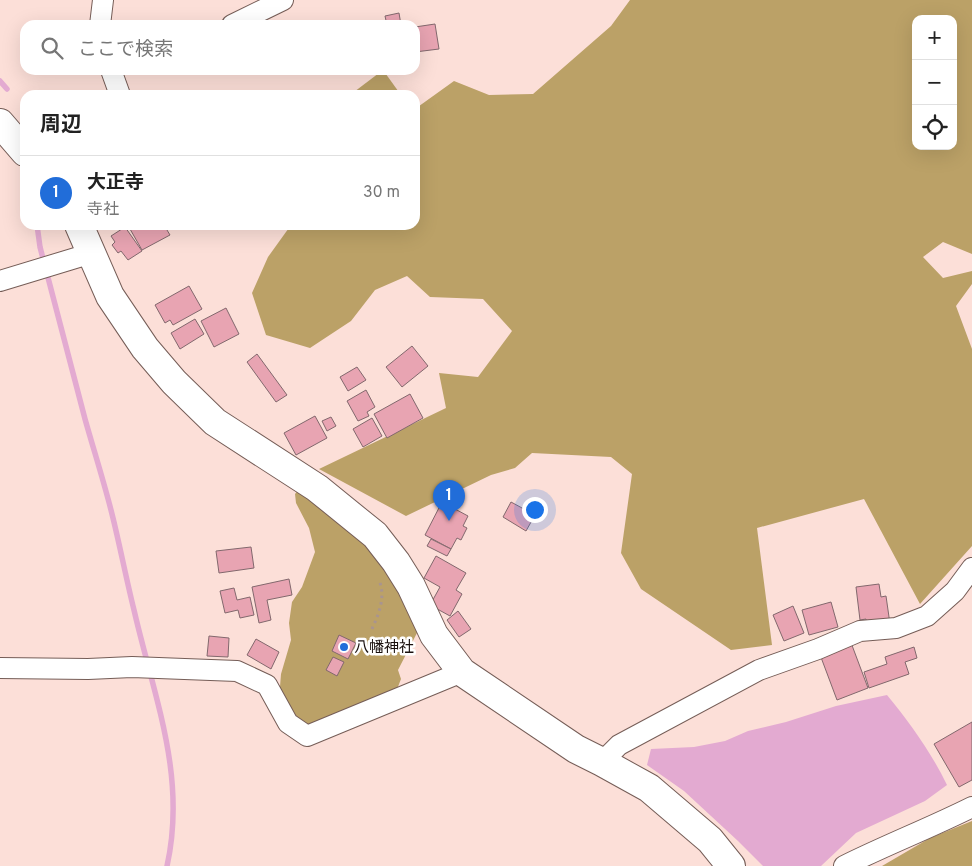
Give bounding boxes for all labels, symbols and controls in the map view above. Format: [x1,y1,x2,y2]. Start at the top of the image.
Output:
map controls [912,15,957,150]
button: + [912,15,957,60]
search box [20,20,420,75]
icon: search [38,34,66,62]
text: ここで検索 [78,38,173,62]
button: − [912,60,957,105]
button: locate [912,105,957,150]
text: 周辺 [40,112,82,139]
text: 大正寺 [87,171,144,195]
text: 1 [53,183,59,203]
text: 30 m [363,183,400,203]
text: 寺社 [87,200,119,220]
pin: 1 [433,480,465,521]
your location [522,497,548,523]
place label: 八幡神社 [354,639,414,658]
marker: 八幡神社 [338,641,350,653]

